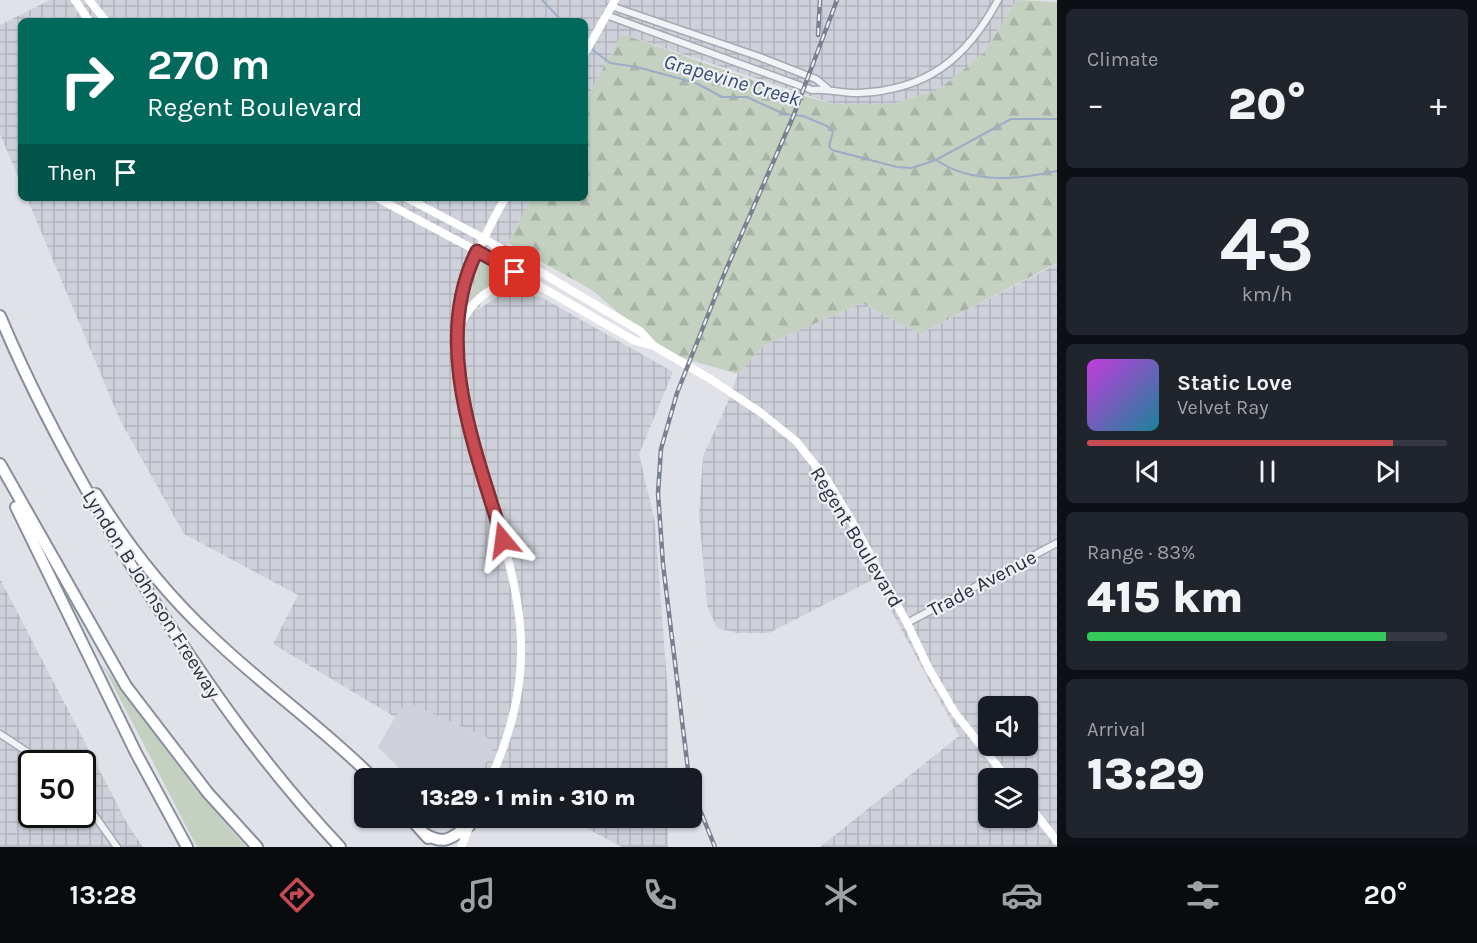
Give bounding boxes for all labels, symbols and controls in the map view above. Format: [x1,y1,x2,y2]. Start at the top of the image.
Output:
text: 270 m [147,40,270,90]
icon: right [48,42,126,120]
text: Climate [1087,48,1158,71]
water label: Grapevine Creek [661,49,803,111]
text: 20° [1228,78,1306,130]
text: − [1087,85,1104,123]
text: + [1430,85,1447,123]
text: Regent Boulevard [147,91,363,123]
icon: arrive [109,156,142,189]
text: Then [48,160,97,186]
text: 43 [1220,198,1314,290]
pin [489,246,540,297]
icon: arrive [498,255,531,288]
text: km/h [1242,283,1292,306]
text: Static Love [1177,370,1292,396]
text: Velvet Ray [1177,396,1269,419]
icon: previous [1131,455,1164,488]
icon: pause [1251,455,1284,488]
icon: next [1371,455,1404,488]
street label: Regent Boulevard [806,463,908,612]
street label: Lyndon B Johnson Freeway [78,486,225,703]
position arrow [471,508,535,572]
text: Range · 83% [1087,541,1196,564]
street label: Trade Avenue [924,545,1040,622]
text: 415 km [1087,571,1243,623]
map controls [978,696,1038,828]
button: sound [978,696,1038,756]
text: Arrival [1087,718,1146,741]
text: 13:29 [1087,748,1205,800]
speed limit sign: 50 [18,750,96,828]
button: layers [978,768,1038,828]
text: 13:29 · 1 min · 310 m [421,785,636,811]
icon: directions [276,874,318,916]
icon: music [457,874,499,916]
icon: phone [639,874,681,916]
icon: climate [820,874,862,916]
icon: car [1001,874,1043,916]
icon: filters [1182,874,1224,916]
text: 13:28 [70,879,137,911]
text: 20° [1363,879,1407,911]

